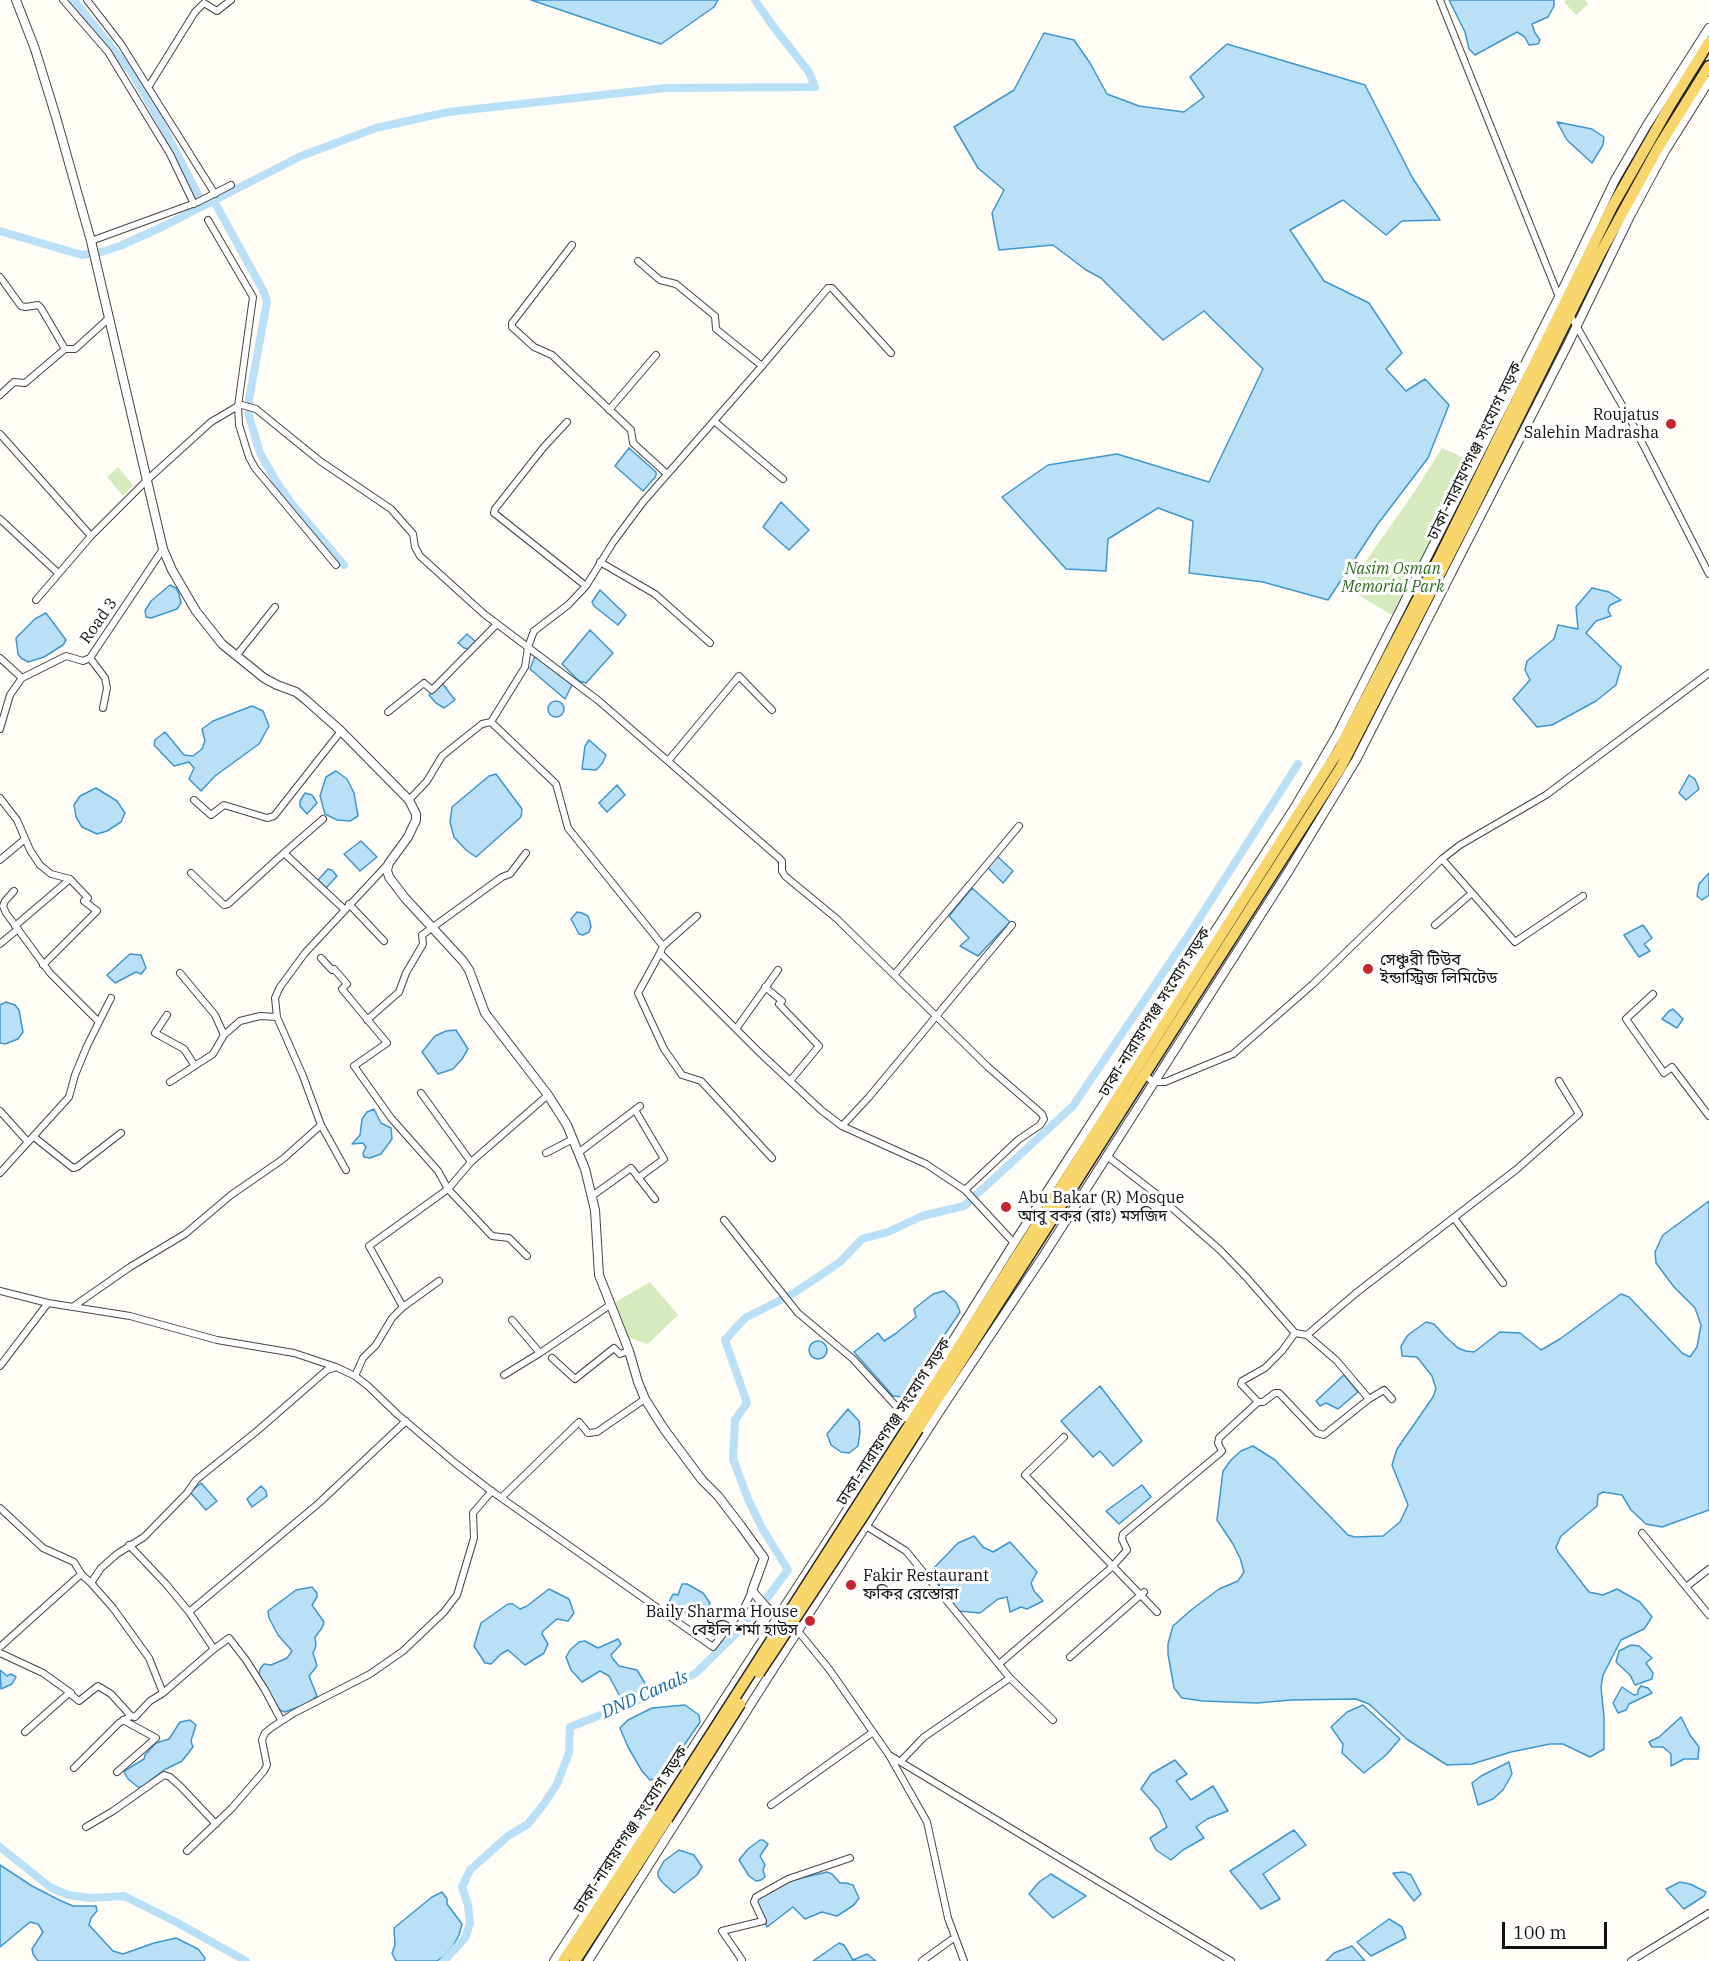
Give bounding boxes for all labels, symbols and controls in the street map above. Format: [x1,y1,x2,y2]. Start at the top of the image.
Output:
street label: ঢাকা-নারায়ণগঞ্জ সংযোগ সড়ক [1423,359,1527,543]
place label: Roujatus Salehin Madrasha [1524,405,1659,443]
marker: Roujatus Salehin Madrasha [1664,417,1678,431]
park label: Nasim Osman Memorial Park [1341,559,1445,597]
street label: Road 3 [76,594,122,648]
street label: ঢাকা-নারায়ণগঞ্জ সংযোগ সড়ক [1095,924,1215,1100]
place label: সেঞ্চুরী টিউব ইন্ডাস্ট্রিজ লিমিটেড [1380,950,1497,988]
marker: সেঞ্চুরী টিউব ইন্ডাস্ট্রিজ লিমিটেড [1361,962,1375,976]
place label: Abu Bakar (R) Mosque আবু বকর (রাঃ) মসজিদ [1018,1188,1184,1226]
marker: Abu Bakar (R) Mosque আবু বকর (রাঃ) মসজিদ [999,1200,1013,1214]
street label: ঢাকা-নারায়ণগঞ্জ সংযোগ সড়ক [833,1335,955,1509]
place label: Fakir Restaurant ফকির রেস্তোরা [863,1566,989,1604]
marker: Fakir Restaurant ফকির রেস্তোরা [844,1578,858,1592]
place label: Baily Sharma House বেইলি শর্মা হাউস [646,1602,798,1640]
marker: Baily Sharma House বেইলি শর্মা হাউস [803,1614,817,1628]
water label: DND Canals [598,1666,692,1724]
street label: ঢাকা-নারায়ণগঞ্জ সংযোগ সড়ক [570,1743,692,1917]
scale bar [1505,1910,1610,1948]
text: 100 m [1513,1921,1567,1944]

